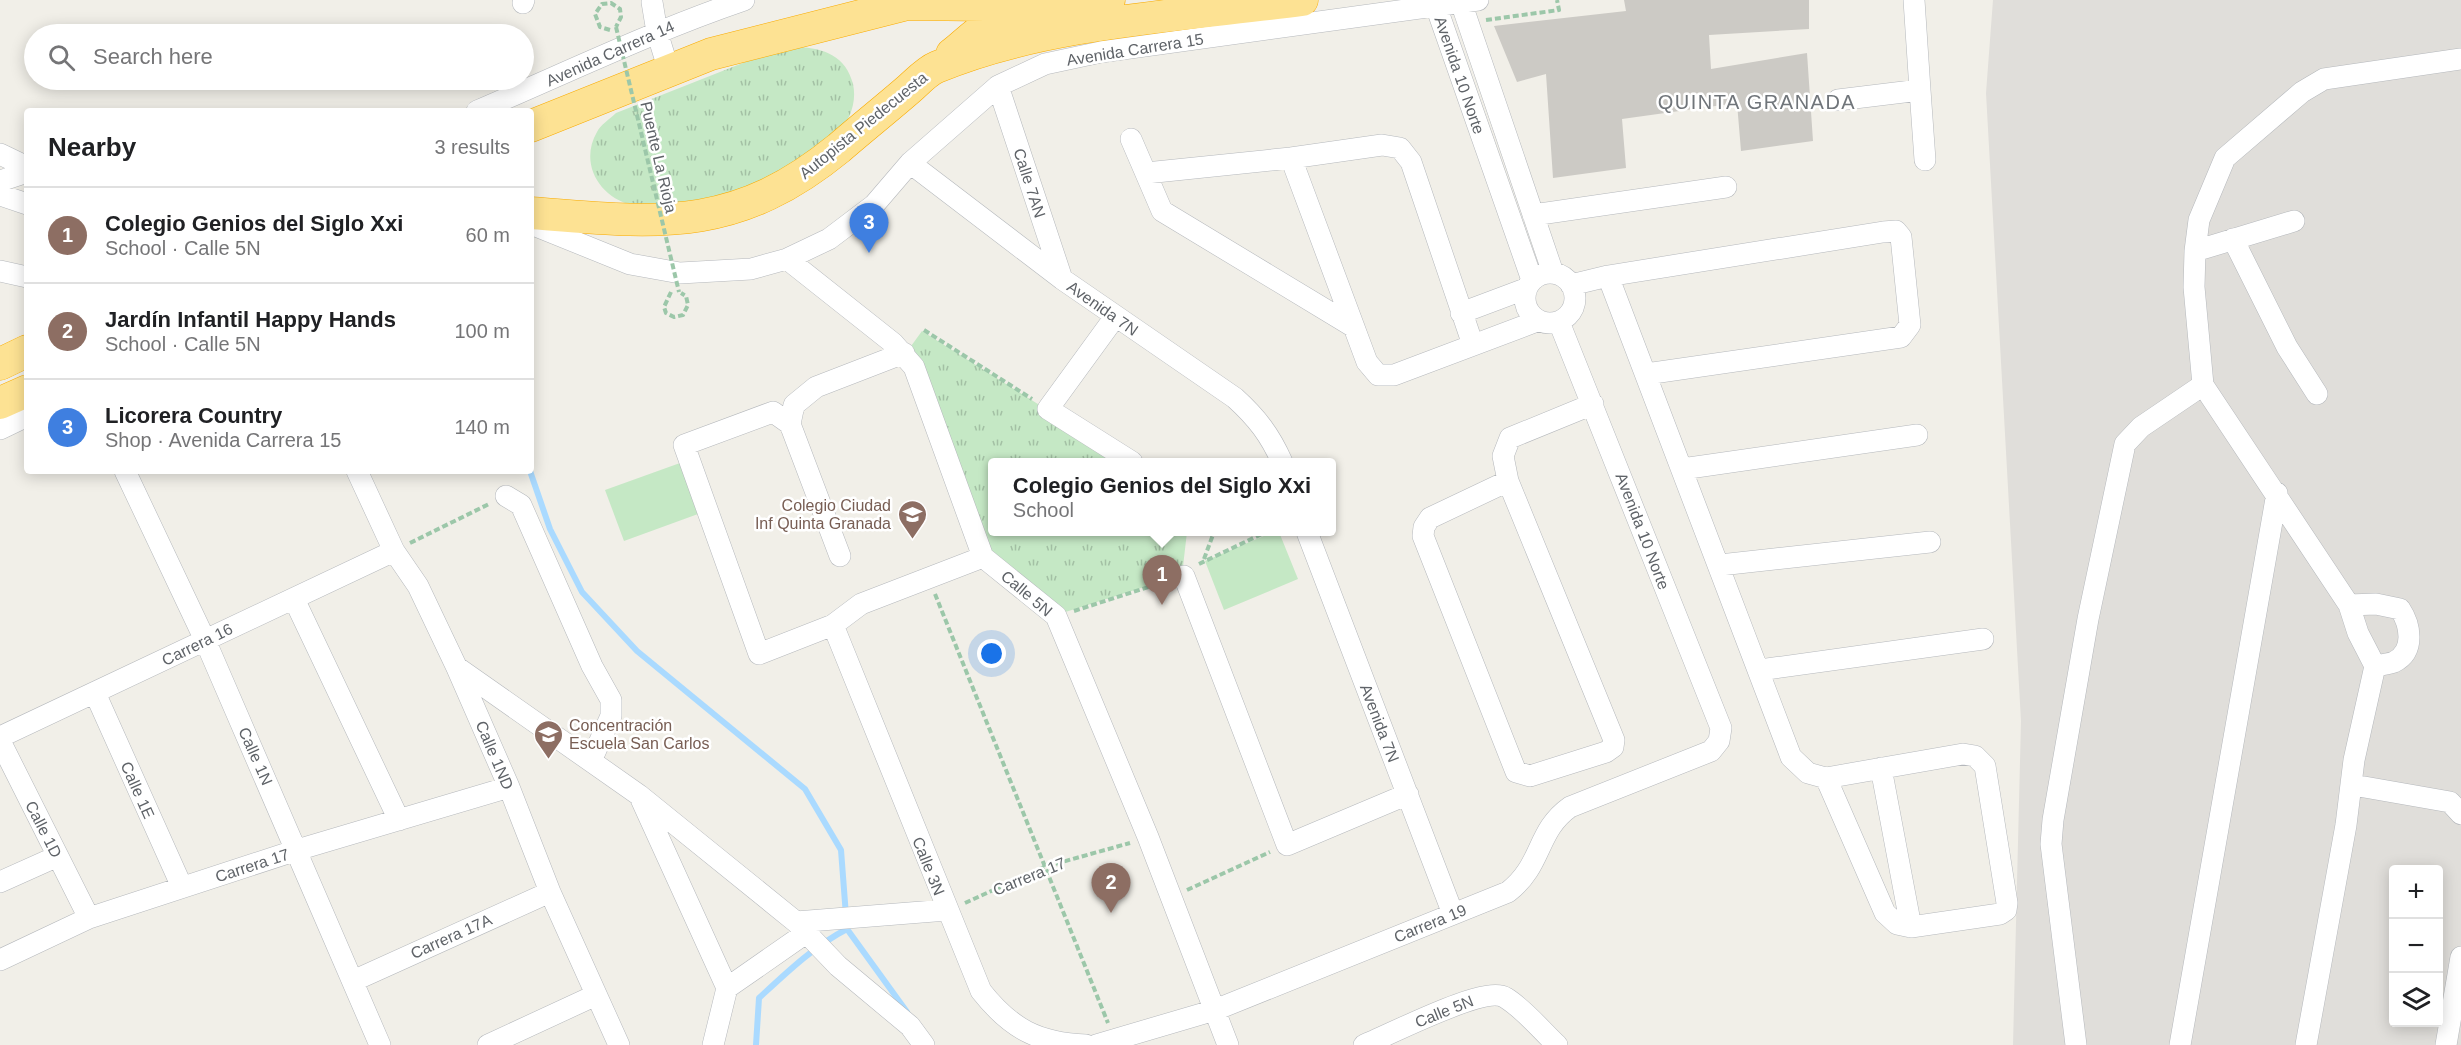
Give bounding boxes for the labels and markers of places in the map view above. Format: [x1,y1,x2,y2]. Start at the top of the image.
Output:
pin: 3 [850,204,888,253]
place label: Colegio Ciudad Inf Quinta Granada [755,497,891,532]
school or university icon: Colegio Ciudad Inf Quinta Granada [896,498,928,540]
pin: 1 [1142,556,1182,605]
place label: Concentración Escuela San Carlos [569,717,710,752]
school or university icon: Concentración Escuela San Carlos [532,718,564,760]
pin: 2 [1092,864,1130,913]

